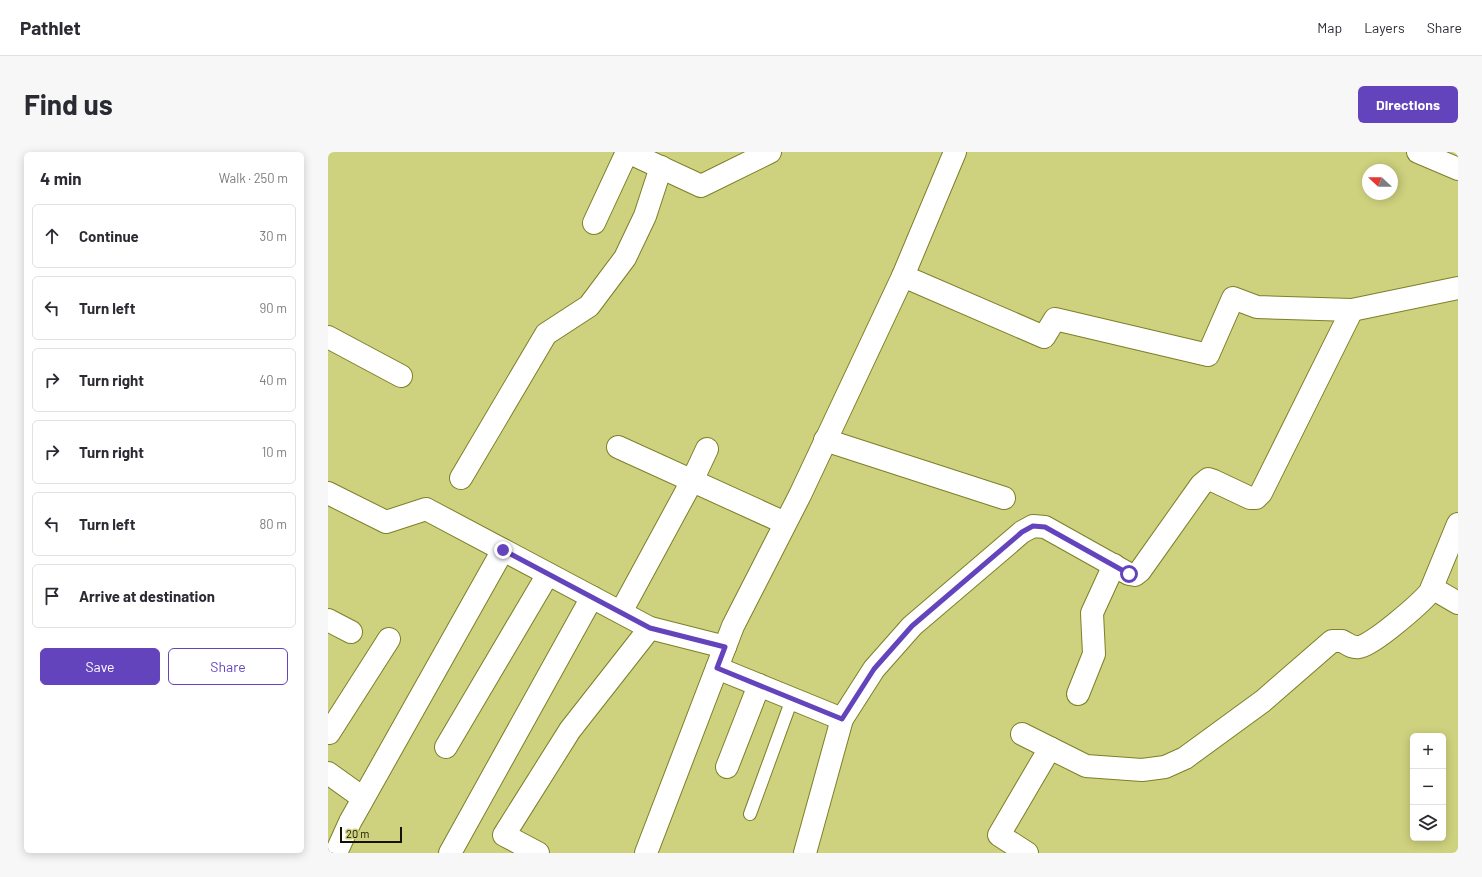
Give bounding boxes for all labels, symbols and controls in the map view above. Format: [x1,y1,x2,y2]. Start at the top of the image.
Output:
text: Pathlet [20,16,81,39]
text: Map [1317,19,1342,36]
text: Layers [1364,19,1405,36]
text: Share [1427,19,1462,36]
button: Directions [1358,86,1458,123]
text: Find us [24,87,113,121]
north arrow [1362,164,1398,200]
text: 4 min [40,168,82,188]
text: Walk · 250 m [219,170,288,186]
icon: ahead [41,225,63,247]
text: Continue [79,227,139,245]
text: 30 m [260,228,287,244]
icon: left [41,297,63,319]
text: Turn left [79,299,135,317]
text: 90 m [260,300,287,316]
icon: right [41,369,63,391]
text: Turn right [79,371,144,389]
text: 40 m [259,372,287,388]
icon: right [41,441,63,463]
text: Turn right [79,443,144,461]
text: 10 m [262,444,287,460]
icon: left [41,513,63,535]
text: Turn left [79,515,135,533]
text: 80 m [260,516,287,532]
route end [494,541,512,559]
route start [1120,565,1138,583]
icon: arrive [41,585,63,607]
text: Arrive at destination [79,587,215,605]
button: Save [40,648,160,685]
button: Share [168,648,288,685]
map controls [1410,733,1446,841]
button: + [1410,733,1446,769]
button: − [1410,769,1446,805]
button: layers [1410,805,1446,841]
scale bar [340,825,402,844]
text: 20 m [346,827,369,840]

